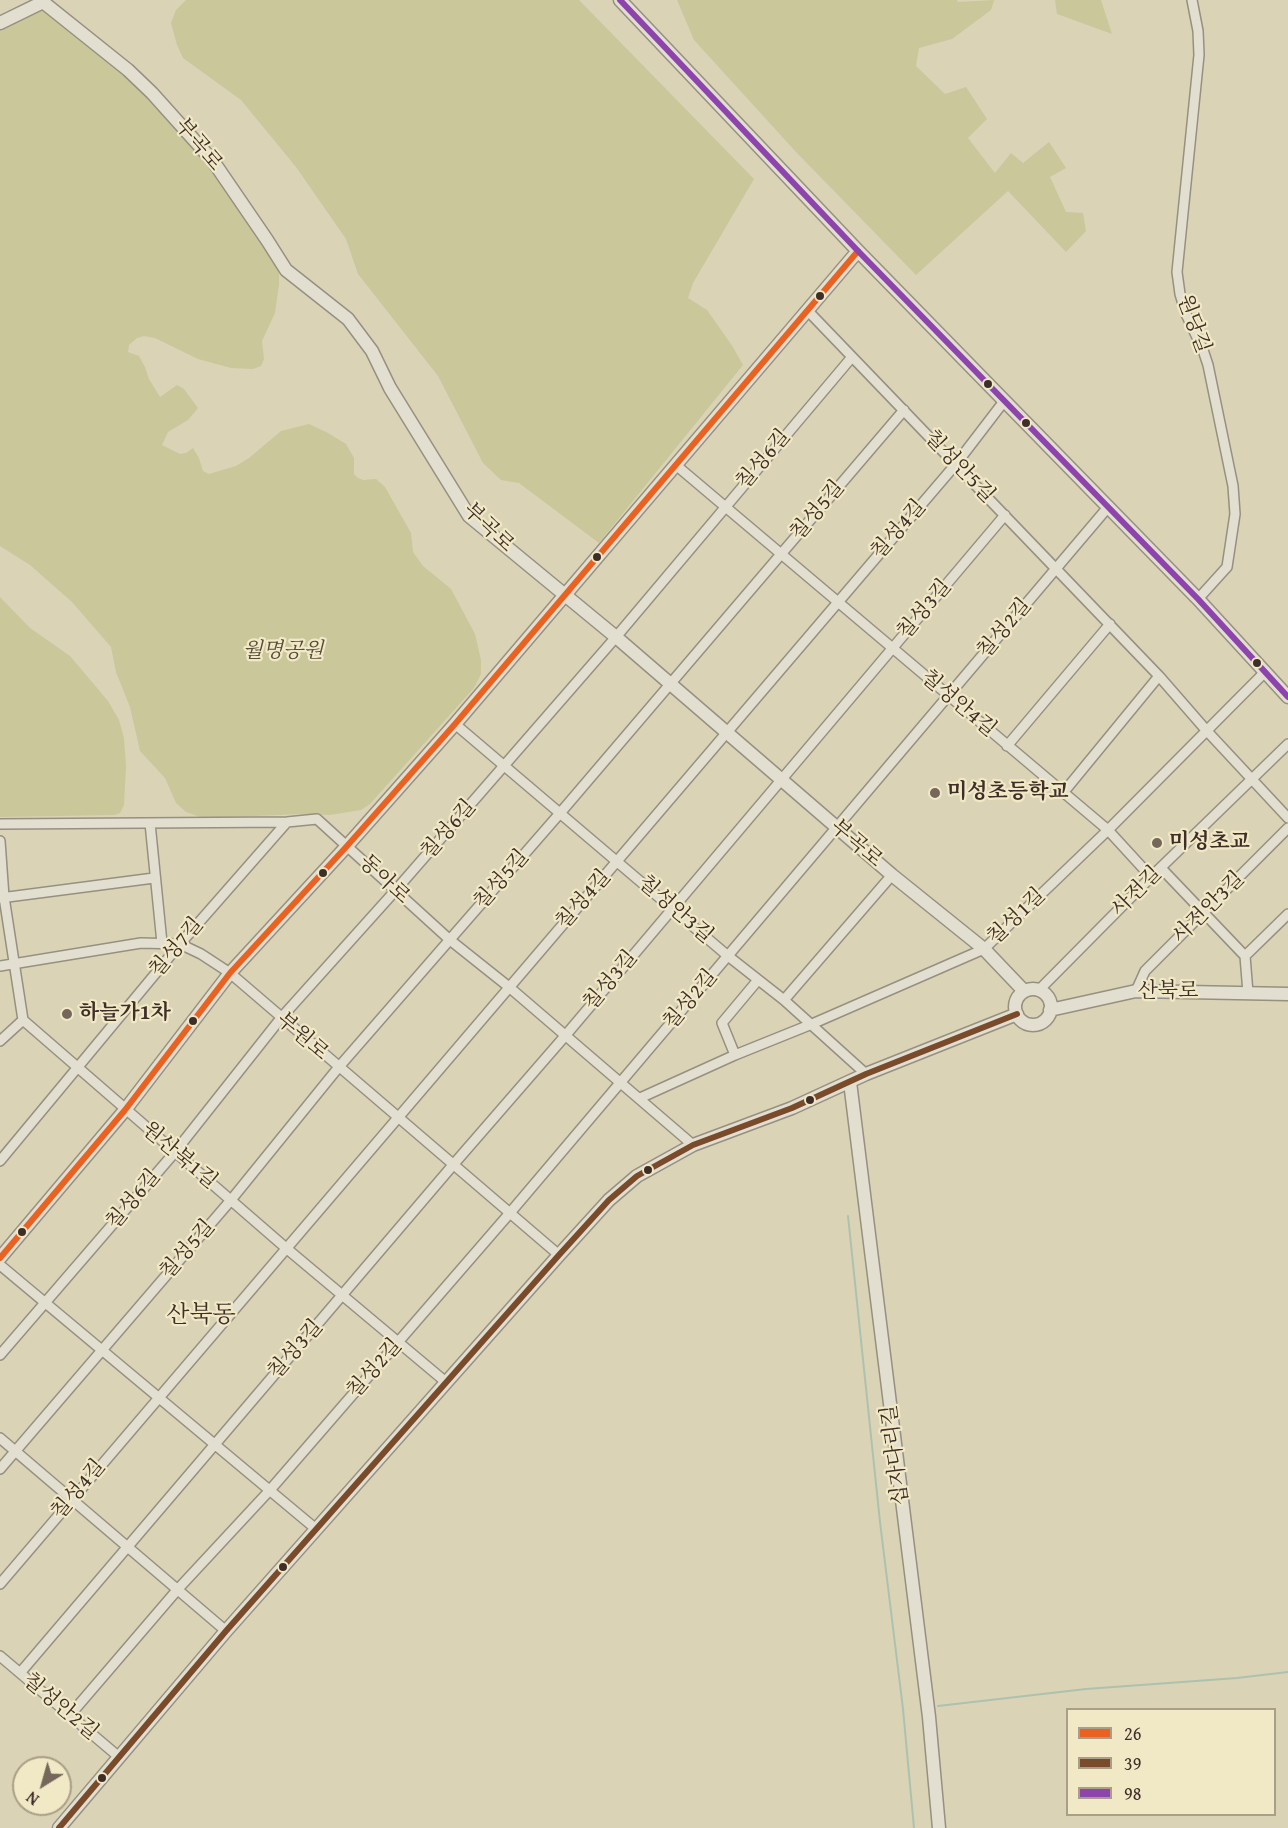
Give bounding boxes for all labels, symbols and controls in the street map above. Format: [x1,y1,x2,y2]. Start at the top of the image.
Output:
street label: 부곡로 [169,114,227,176]
unlabelled marker [814,290,826,302]
street label: 원당길 [1171,291,1215,357]
unlabelled marker [982,378,994,390]
unlabelled marker [1020,417,1032,429]
street label: 칠성6길 [732,425,796,495]
street label: 칠성안5길 [918,425,1000,509]
street label: 칠성5길 [786,476,850,546]
street label: 칠성4길 [866,495,932,565]
street label: 부곡로 [457,498,519,558]
unlabelled marker [591,551,603,563]
street label: 칠성3길 [893,575,957,645]
street label: 칠성2길 [973,594,1037,664]
park label: 월명공원 [242,639,324,665]
unlabelled marker [1251,657,1263,669]
street label: 칠성안4길 [915,665,1001,743]
place label: 미성초등학교 [947,780,1069,806]
marker: 미성초등학교 [928,786,942,800]
street label: 칠성6길 [416,795,482,865]
street label: 부곡로 [825,815,887,873]
place label: 미성초교 [1169,830,1250,856]
marker: 미성초교 [1150,836,1164,850]
street label: 칠성5길 [469,845,535,915]
street label: 동아로 [353,850,415,910]
street label: 사전길 [1107,862,1167,922]
street label: 칠성4길 [551,865,617,935]
unlabelled marker [317,867,329,879]
street label: 사전안3길 [1168,867,1250,949]
street label: 칠성안3길 [632,871,718,949]
street label: 칠성1길 [983,883,1051,951]
street label: 칠성7길 [145,913,209,983]
street label: 칠성3길 [579,946,643,1016]
street label: 칠성2길 [659,965,723,1035]
street label: 산북로 [1138,979,1198,1005]
place label: 하늘가1차 [79,1001,171,1027]
marker: 하늘가1차 [60,1007,74,1021]
street label: 부원로 [271,1008,333,1066]
unlabelled marker [187,1015,199,1027]
unlabelled marker [804,1094,816,1106]
street label: 원산북1길 [136,1117,222,1195]
unlabelled marker [642,1164,654,1176]
street label: 칠성6길 [102,1165,166,1235]
street label: 칠성5길 [155,1215,221,1285]
unlabelled marker [16,1226,28,1238]
district label: 산북동 [166,1302,236,1330]
street label: 칠성3길 [263,1315,329,1385]
street label: 칠성2길 [342,1334,408,1404]
street label: 십자다리길 [877,1403,915,1507]
street label: 칠성4길 [47,1455,111,1525]
unlabelled marker [277,1561,289,1573]
street label: 칠성안2길 [17,1668,103,1746]
legend [1066,1708,1276,1816]
text: 26 [1124,1720,1141,1747]
text: 39 [1124,1750,1141,1777]
north arrow [12,1756,72,1816]
unlabelled marker [96,1772,108,1784]
text: 98 [1124,1780,1141,1807]
text: N [21,1786,44,1812]

